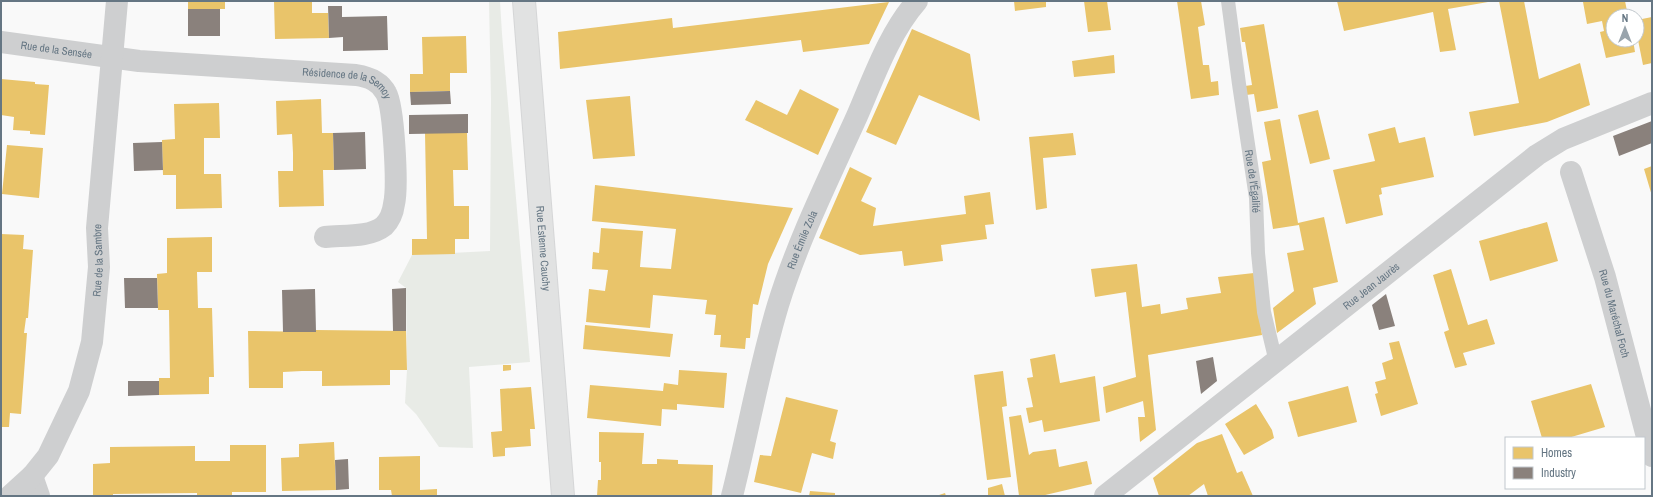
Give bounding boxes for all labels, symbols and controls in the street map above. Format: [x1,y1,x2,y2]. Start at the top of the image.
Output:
north arrow [1605,8,1645,48]
text: N [1622,11,1628,25]
street label: Rue de la Sensée [20,38,93,61]
street label: Résidence de la Semoy [302,65,395,101]
street label: Rue de l'Égalité [1242,149,1264,213]
street label: Rue Estenne Cauchy [533,205,554,292]
street label: Rue Émile Zola [784,208,820,271]
street label: Rue de la Sambre [89,223,106,297]
street label: Rue Jean Jaurès [1340,259,1403,313]
street label: Rue du Maréchal Foch [1596,267,1633,359]
legend [1505,437,1645,489]
text: Homes [1541,445,1572,461]
text: Industry [1541,465,1576,481]

